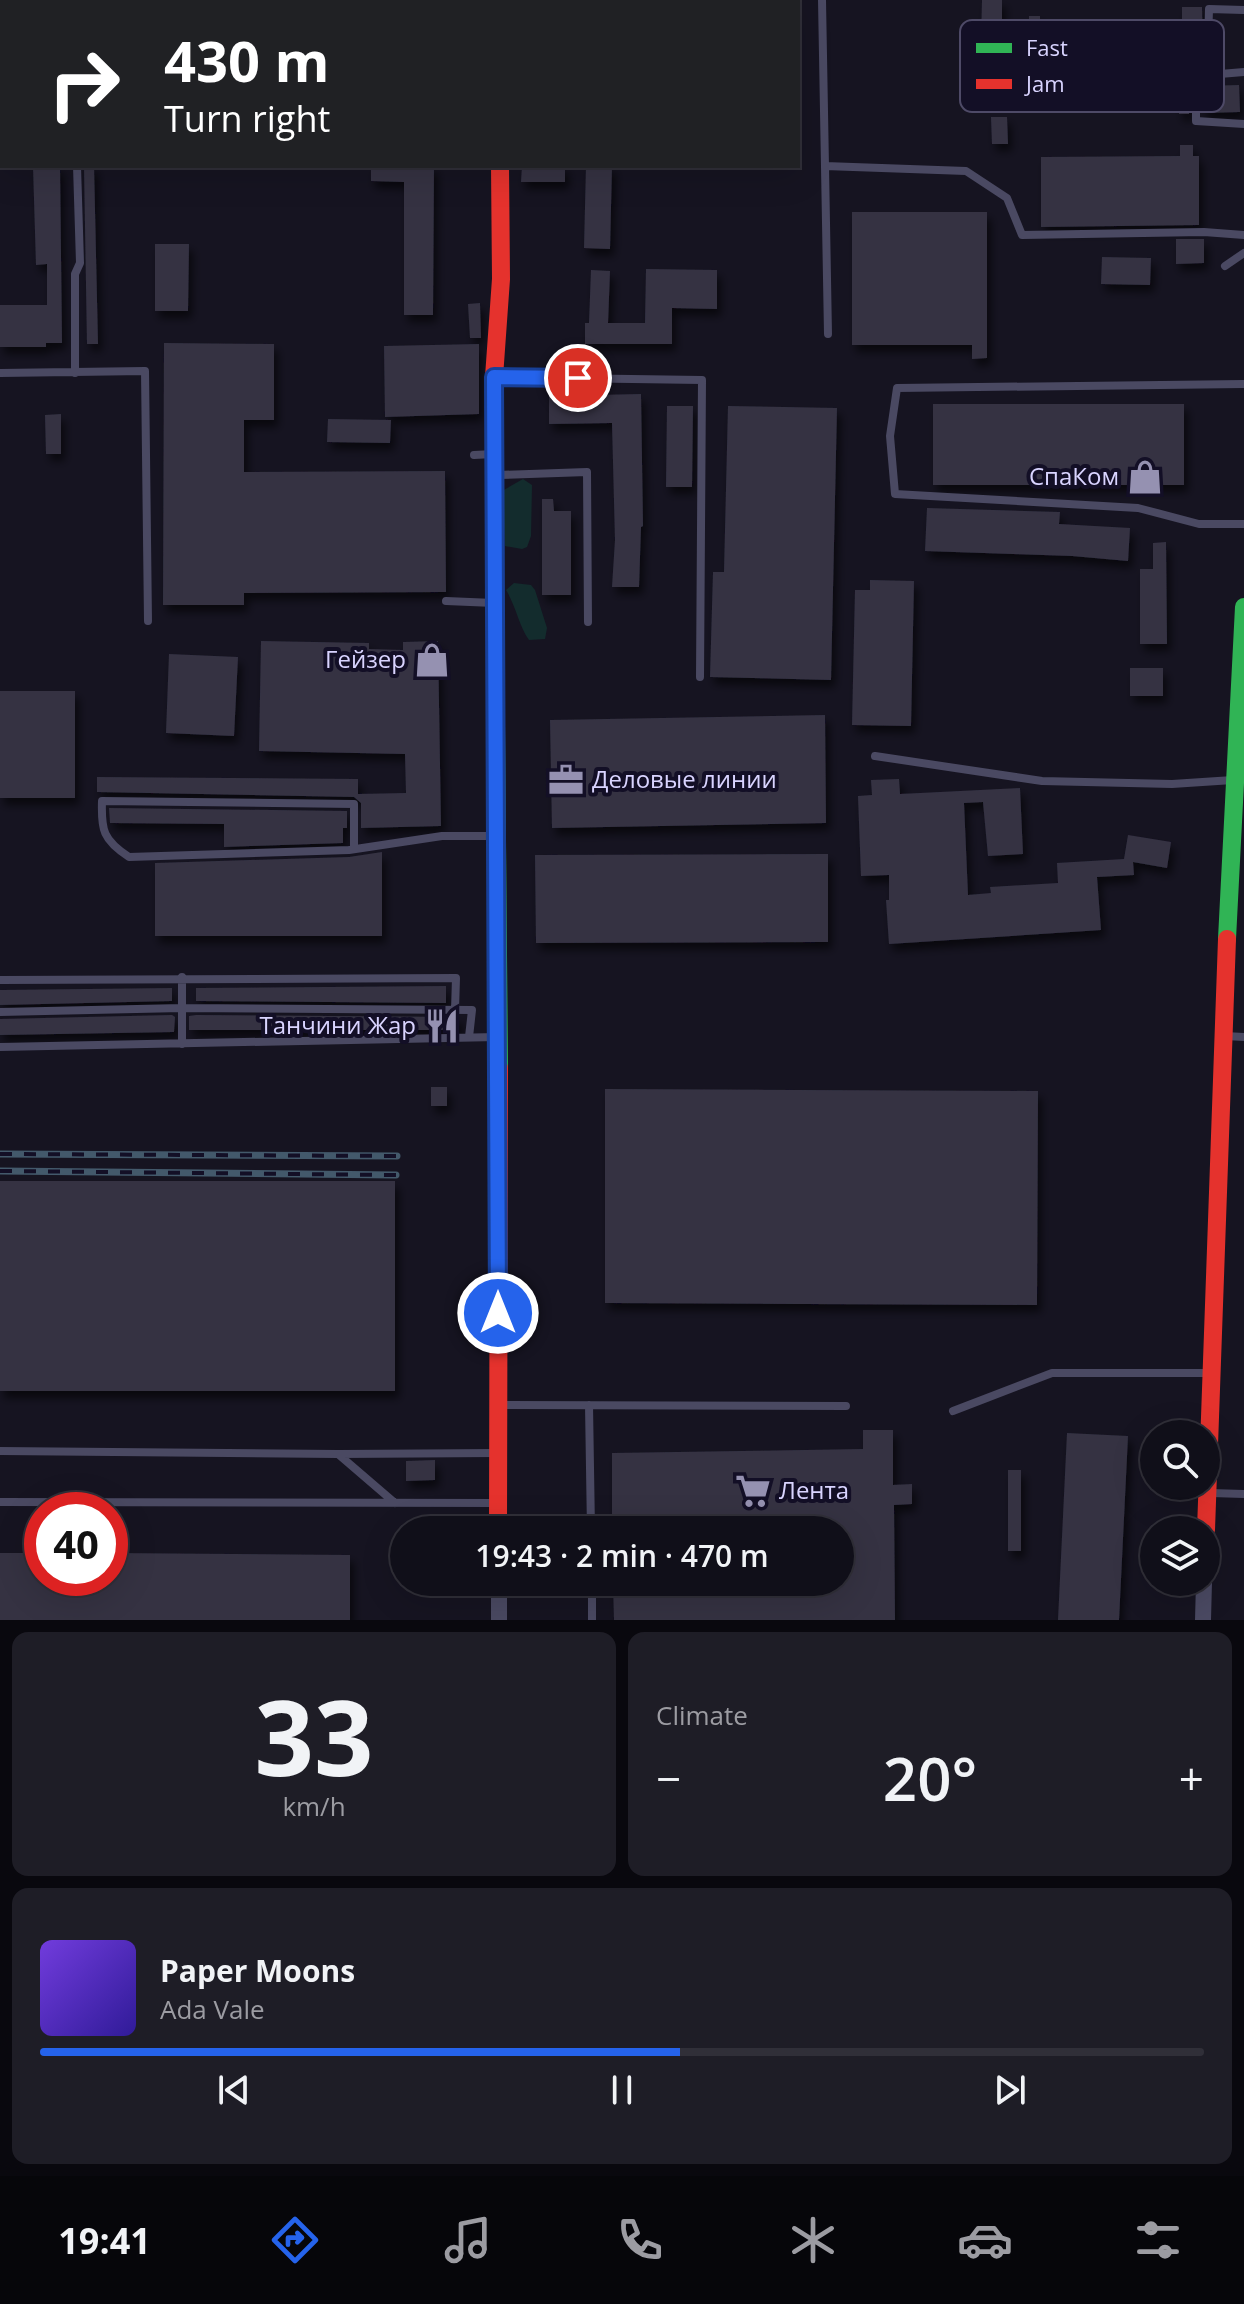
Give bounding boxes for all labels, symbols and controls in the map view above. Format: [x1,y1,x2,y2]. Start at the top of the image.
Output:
legend [960,20,1224,112]
text: 430 m [164,22,330,98]
icon: right [32,32,136,136]
text: Fast [1026,32,1068,62]
text: Jam [1024,68,1065,98]
text: Turn right [164,94,330,143]
pin [544,344,612,412]
icon: arrive [556,356,600,400]
shop icon: СпаКом [1126,458,1164,496]
place label: СпаКом [1029,459,1119,492]
shop icon: Гейзер [413,641,451,679]
place label: Гейзер [325,642,406,675]
office icon: Деловые линии [547,761,585,799]
place label: Деловые линии [592,762,777,795]
restaurant icon: Танчини Жар [423,1007,461,1045]
place label: Танчини Жар [260,1008,416,1041]
position arrow [456,1271,540,1355]
map controls [1140,1420,1220,1596]
button: search [1140,1420,1220,1500]
supermarket icon: Лента [734,1472,772,1510]
place label: Лента [779,1473,849,1506]
speed limit sign: 40 [24,1492,128,1596]
button: layers [1140,1516,1220,1596]
text: 19:43 · 2 min · 470 m [475,1535,769,1576]
text: 33 [255,1665,373,1806]
text: Climate [656,1697,748,1733]
text: 20° [883,1737,977,1819]
text: − [656,1748,681,1808]
text: + [1179,1748,1204,1808]
text: km/h [282,1788,346,1824]
text: Paper Moons [160,1950,355,1991]
text: Ada Vale [160,1991,265,2027]
icon: previous [212,2068,256,2112]
icon: pause [600,2068,644,2112]
icon: next [988,2068,1032,2112]
icon: directions [267,2212,323,2268]
icon: music [440,2212,496,2268]
icon: phone [612,2212,668,2268]
icon: climate [785,2212,841,2268]
icon: car [957,2212,1013,2268]
icon: filters [1130,2212,1186,2268]
text: 19:41 [58,2216,151,2265]

